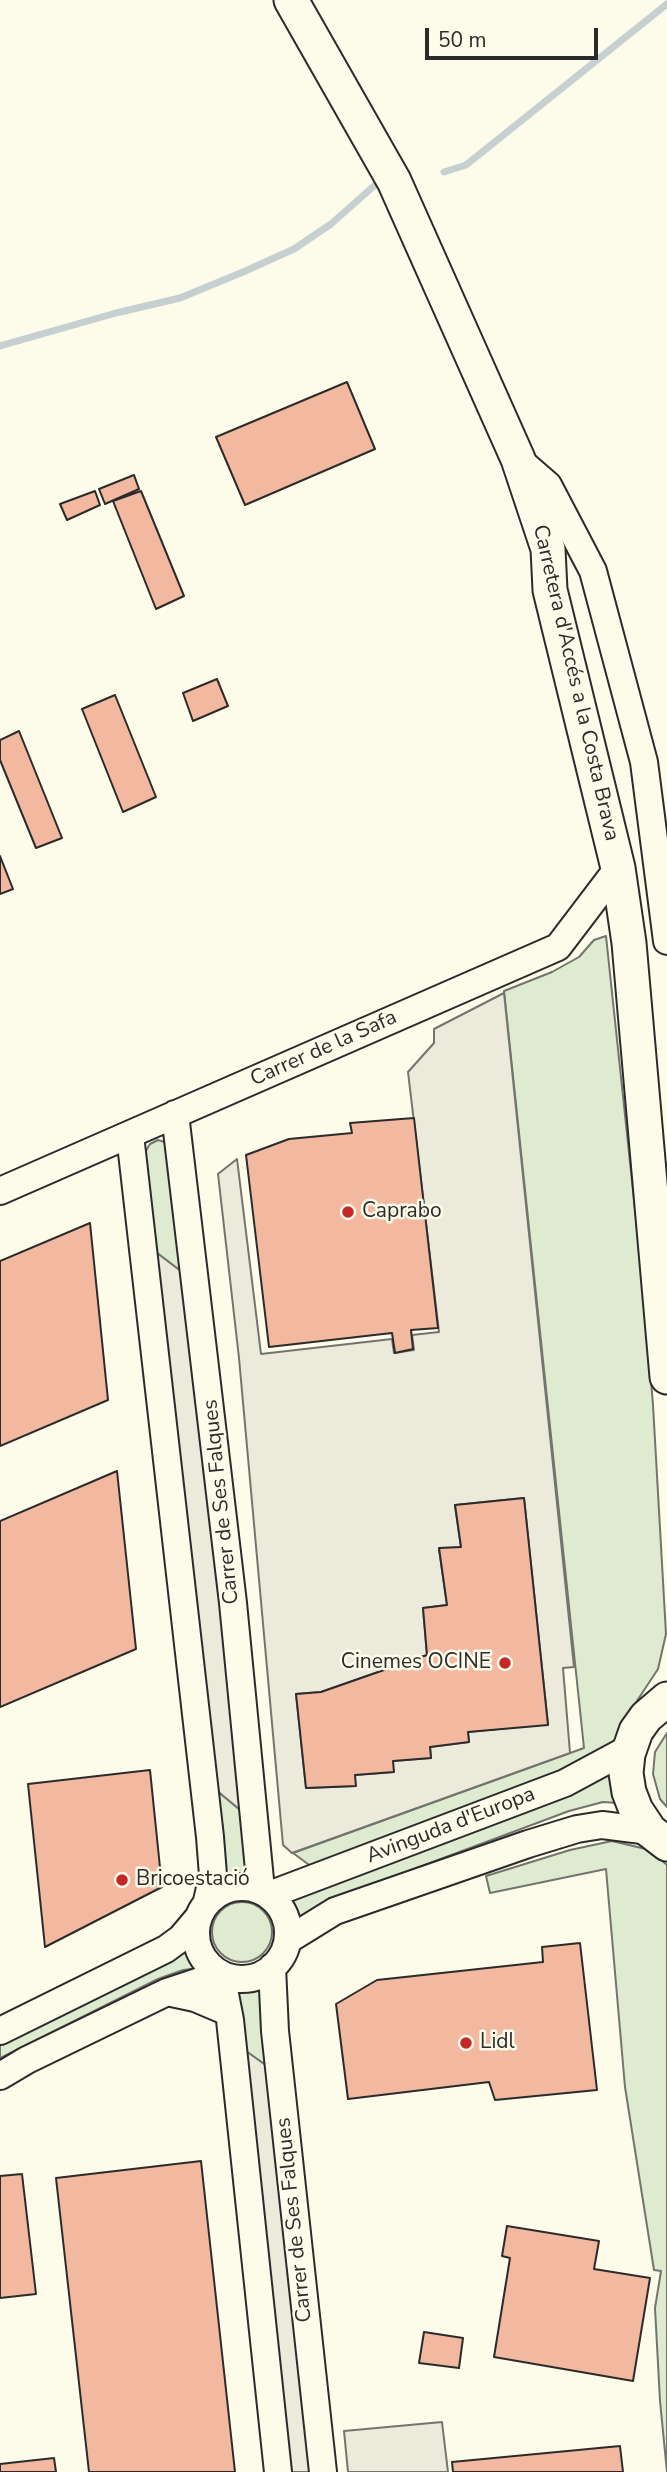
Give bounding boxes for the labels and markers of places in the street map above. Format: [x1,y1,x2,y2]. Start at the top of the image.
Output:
place label: Caprabo [362,1199,442,1225]
marker: Caprabo [340,1204,356,1220]
place label: Cinemes OCINE [341,1650,491,1676]
marker: Cinemes OCINE [497,1655,513,1671]
place label: Bricoestació [136,1867,250,1893]
marker: Bricoestació [114,1872,130,1888]
place label: Lidl [480,2030,515,2056]
marker: Lidl [458,2035,474,2051]

